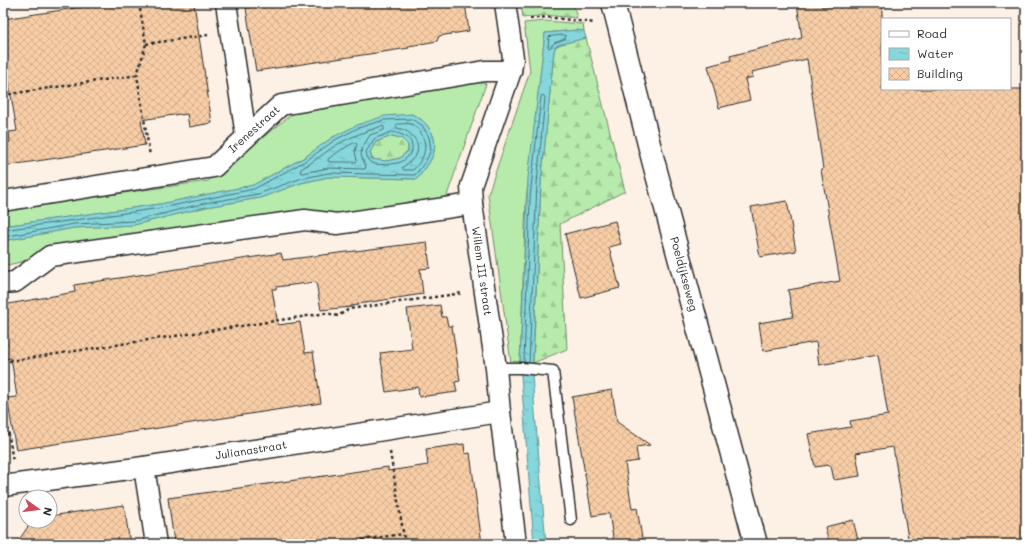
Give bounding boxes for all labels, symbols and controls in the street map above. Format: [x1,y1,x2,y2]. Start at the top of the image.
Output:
legend [881,18,1011,90]
text: Road [917,25,947,41]
text: Water [917,45,954,61]
text: Building [917,65,963,81]
street label: Irenestraat [225,101,283,156]
street label: Willem III straat [469,225,496,317]
street label: Poeldijkseweg [667,235,702,313]
street label: Julianastraat [214,436,288,463]
north arrow [18,489,58,529]
text: N [40,506,56,517]

